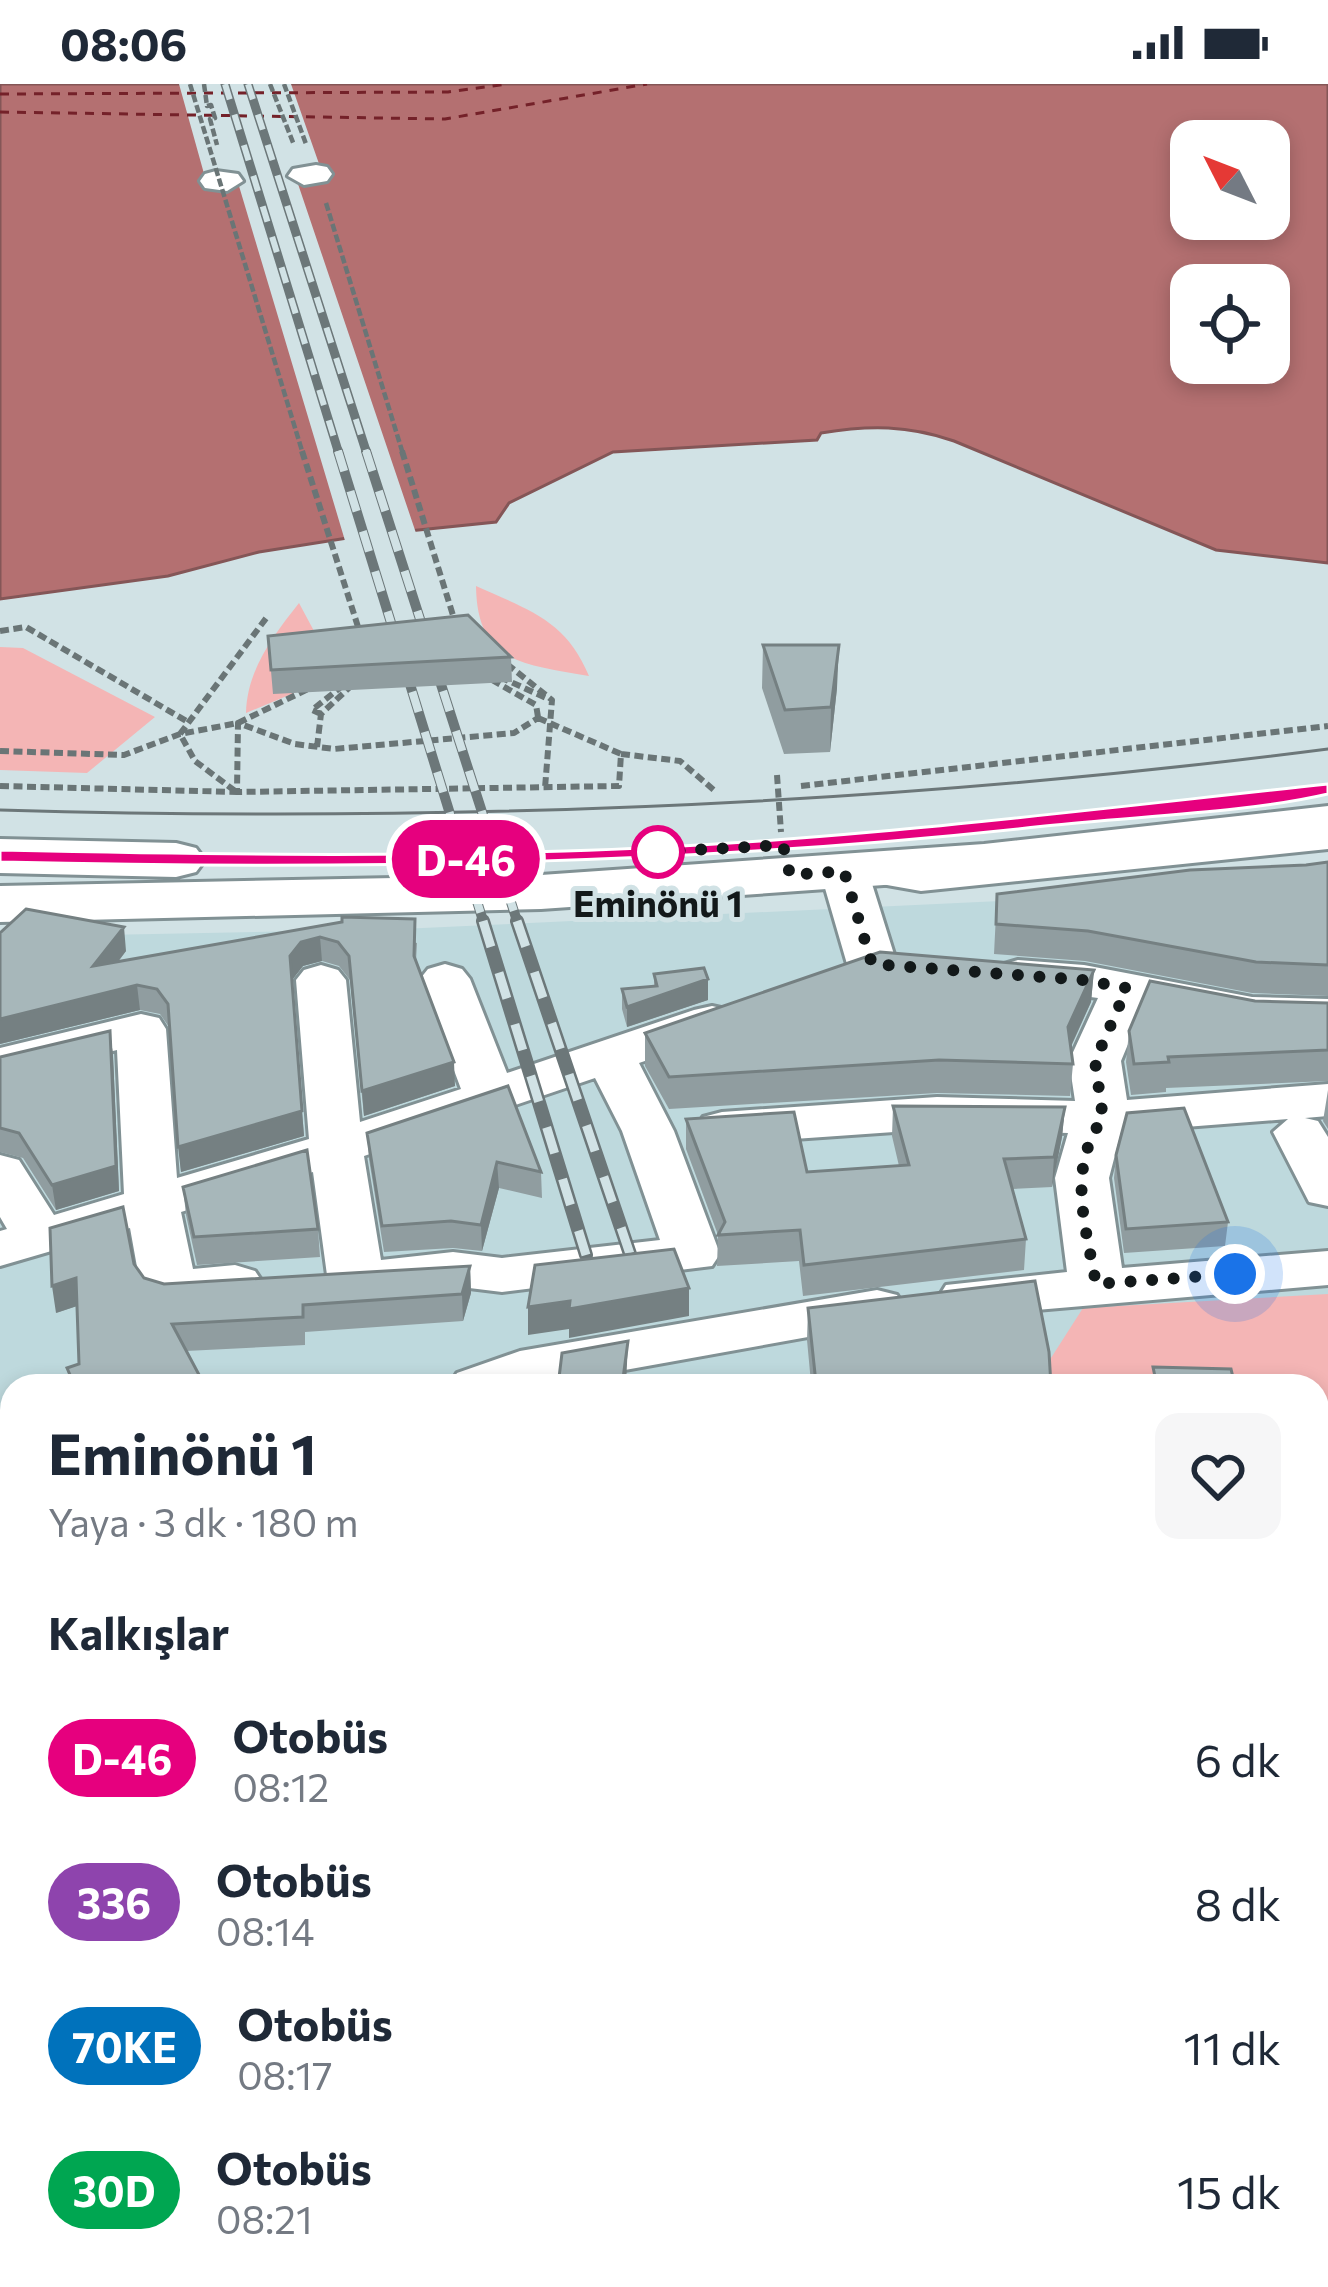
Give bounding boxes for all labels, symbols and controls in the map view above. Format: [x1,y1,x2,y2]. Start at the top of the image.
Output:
text: 08:06 [60,15,187,70]
north arrow [1170,120,1290,240]
map controls [1170,120,1290,384]
button: locate [1170,264,1290,384]
line badge: D-46 [382,820,550,898]
marker: Eminönü 1 [633,827,683,877]
text: D-46 [416,833,516,885]
place label: Eminönü 1 [573,880,743,924]
your location [1205,1244,1265,1304]
button: heart [1155,1413,1281,1539]
text: Eminönü 1 [48,1417,317,1487]
text: Yaya · 3 dk · 180 m [48,1497,359,1545]
text: Kalkışlar [48,1604,229,1659]
text: Otobüs [232,1707,388,1762]
text: 6 dk [1195,1731,1281,1786]
text: D-46 [72,1732,172,1784]
text: 08:12 [232,1762,329,1810]
text: Otobüs [216,1851,372,1906]
text: 8 dk [1195,1875,1281,1930]
text: 336 [77,1876,151,1928]
text: 08:14 [216,1906,314,1954]
text: Otobüs [237,1995,393,2050]
text: 11 dk [1184,2019,1281,2074]
text: 70KE [72,2020,177,2072]
text: 08:17 [237,2050,333,2098]
text: Otobüs [216,2139,372,2194]
text: 15 dk [1177,2163,1281,2218]
text: 30D [72,2164,156,2216]
text: 08:21 [216,2194,313,2242]

